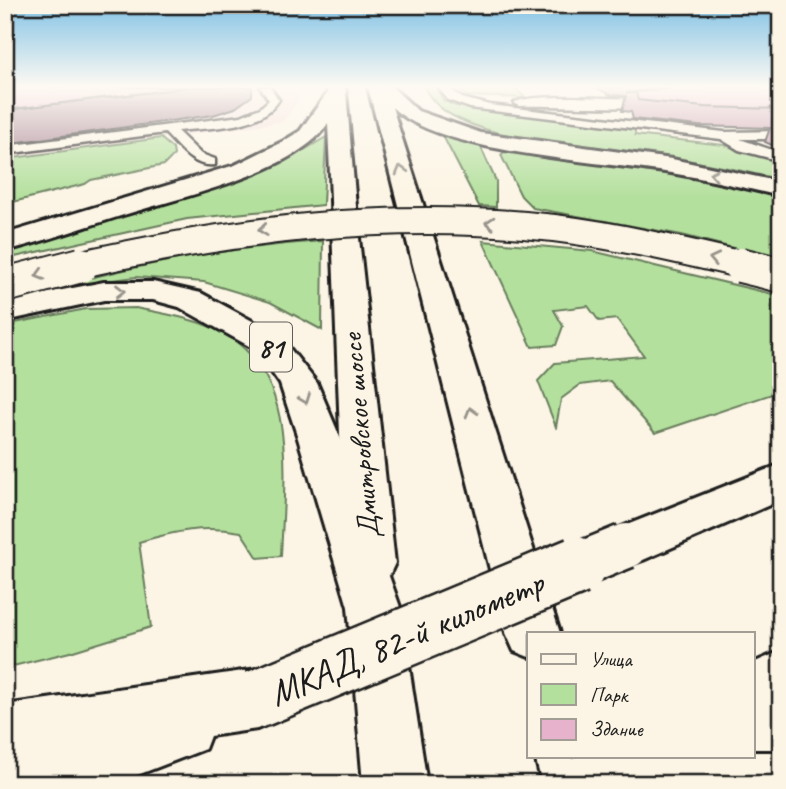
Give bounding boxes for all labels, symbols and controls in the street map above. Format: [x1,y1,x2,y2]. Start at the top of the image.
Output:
one-way arrow [395,165,410,177]
one-way arrow [708,167,720,182]
one-way arrow [484,216,495,231]
one-way arrow [257,222,269,237]
one-way arrow [708,252,720,267]
one-way arrow [35,266,47,281]
one-way arrow [116,283,126,299]
road number: 81 [250,322,292,372]
street label: Дмитровское шоссе [332,330,388,540]
one-way arrow [296,393,310,405]
one-way arrow [465,407,480,419]
street label: МКАД, 82-й километр [262,558,552,716]
legend [527,632,754,758]
text: Улица [590,646,633,672]
text: Парк [590,682,630,708]
text: Здание [590,716,644,742]

